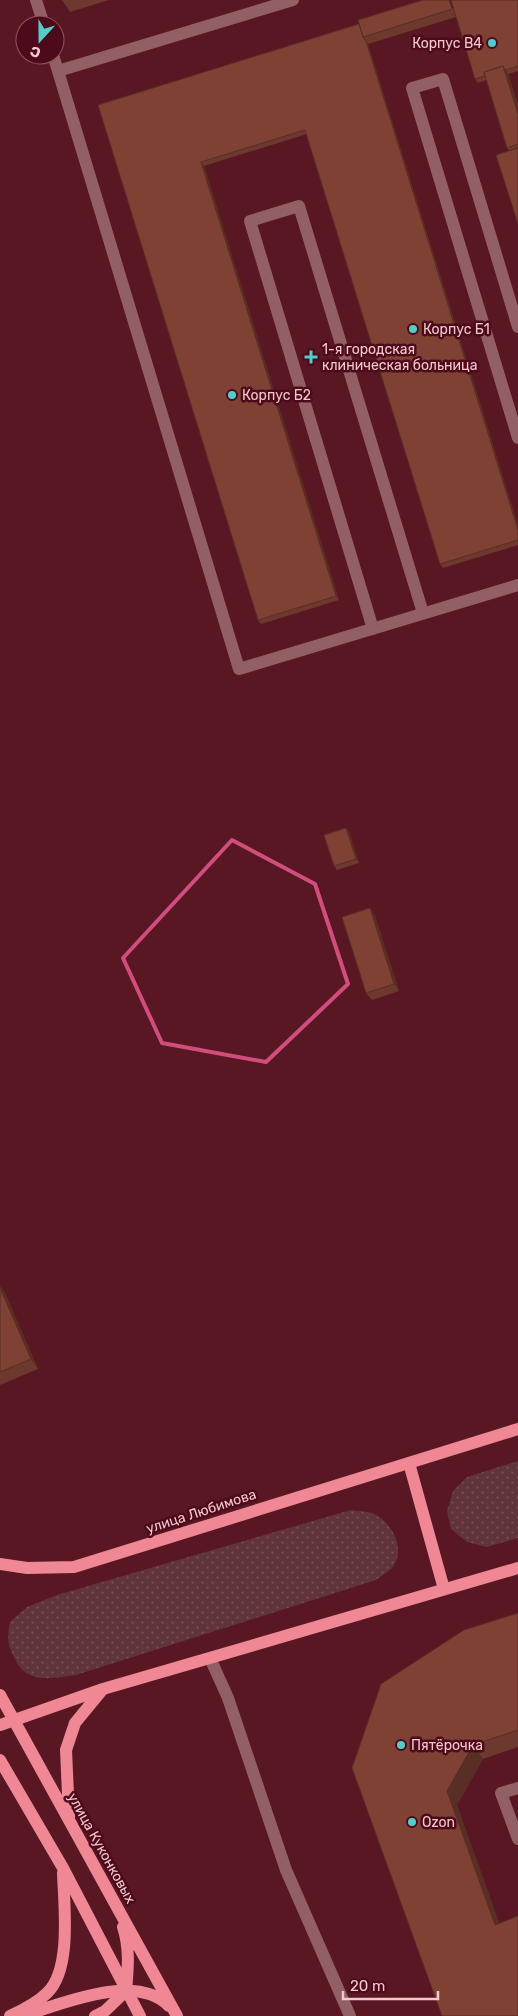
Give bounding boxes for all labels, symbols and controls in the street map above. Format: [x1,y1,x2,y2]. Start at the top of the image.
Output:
north arrow [15,15,65,65]
place label: Корпус В4 [412,35,482,52]
marker: Корпус В4 [486,37,498,49]
text: С [28,42,43,61]
place label: Корпус Б1 [423,321,490,338]
marker: Корпус Б1 [407,323,419,335]
place label: 1-я городская клиническая больница [322,341,477,374]
marker: 1-я городская клиническая больница [304,350,318,364]
place label: Корпус Б2 [242,387,311,404]
marker: Корпус Б2 [226,389,238,401]
street label: улица Любимова [144,1486,258,1537]
place label: Пятёрочка [411,1737,483,1754]
marker: Пятёрочка [395,1739,407,1751]
street label: улица Куконковых [64,1790,139,1907]
place label: Ozon [422,1814,455,1831]
marker: Ozon [406,1816,418,1828]
scale bar [343,1968,438,2000]
text: 20 m [350,1977,385,1995]

